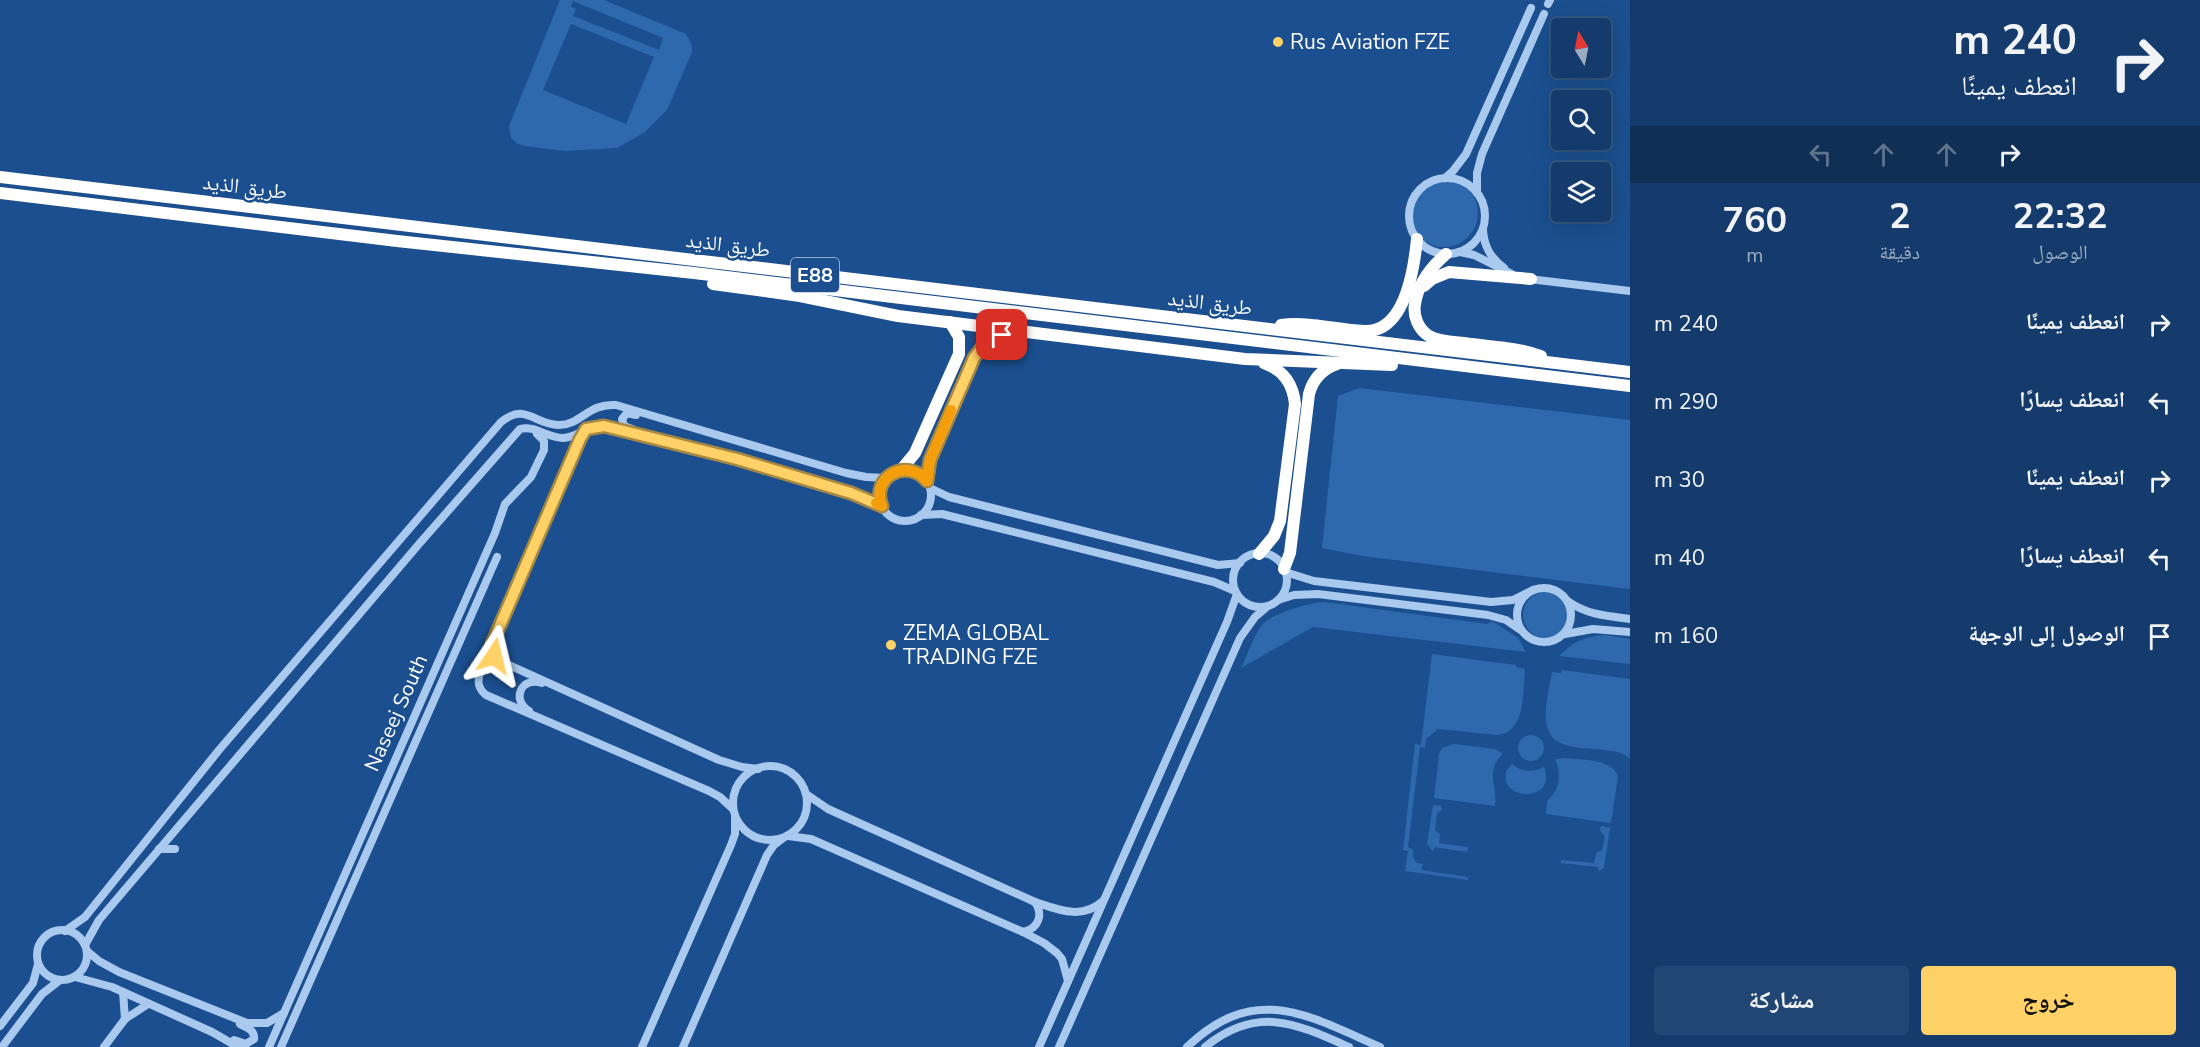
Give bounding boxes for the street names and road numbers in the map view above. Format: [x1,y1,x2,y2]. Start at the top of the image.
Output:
street label: طريق الذيد [201,168,289,206]
street label: طريق الذيد [684,226,772,264]
road number: E88 [791,258,839,292]
street label: طريق الذيد [1166,284,1254,322]
street label: Naseej South [358,650,434,776]

